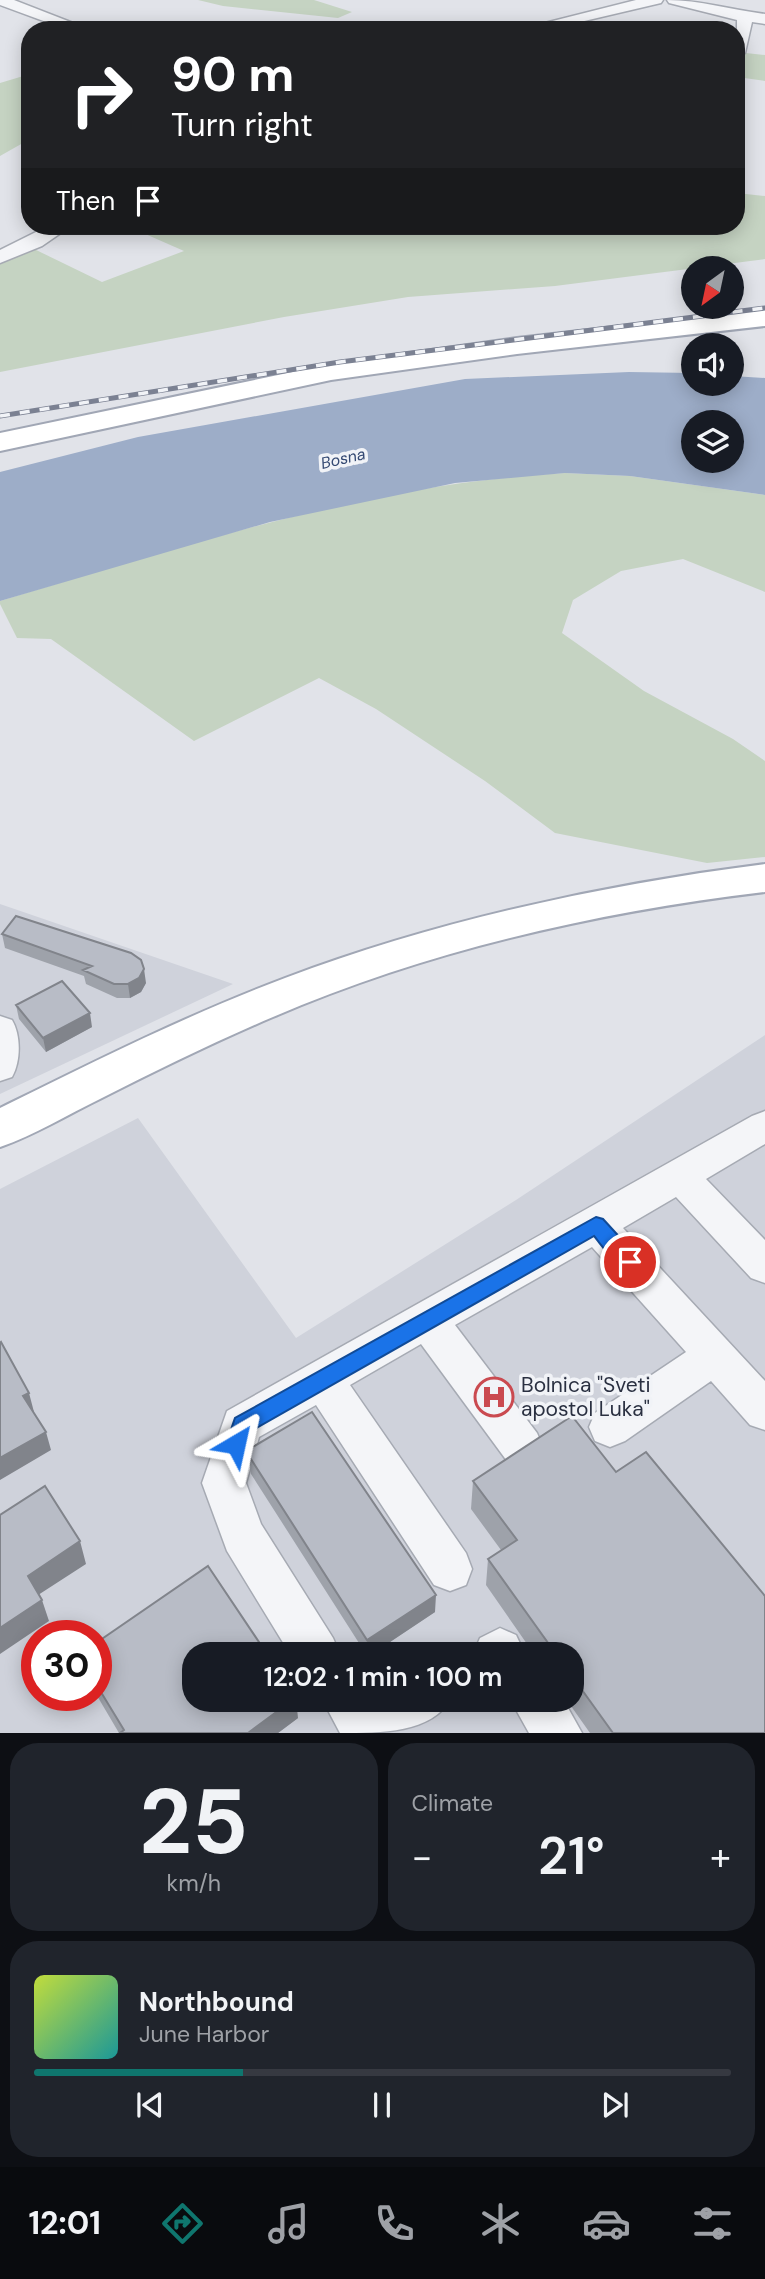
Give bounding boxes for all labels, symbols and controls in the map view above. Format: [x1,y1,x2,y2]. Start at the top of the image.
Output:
text: 90 m [171,42,294,106]
icon: right [56,49,147,140]
text: Turn right [171,104,313,146]
icon: arrive [129,182,167,220]
text: Then [56,184,115,218]
north arrow [681,256,744,318]
map controls [681,256,744,473]
button: sound [681,333,744,396]
button: layers [681,410,744,473]
water label: Bosna [319,443,368,474]
pin [600,1232,660,1292]
icon: arrive [611,1243,649,1281]
place label: Bolnica "Sveti apostol Luka" [521,1371,651,1423]
hospital icon: Bolnica "Sveti apostol Luka" [473,1376,515,1418]
position arrow [199,1407,273,1481]
speed limit sign: 30 [21,1620,112,1711]
text: 12:02 · 1 min · 100 m [264,1660,502,1694]
text: 25 [139,1763,248,1881]
text: Climate [412,1788,493,1818]
text: 21° [538,1822,605,1890]
text: − [412,1832,432,1882]
text: + [710,1832,731,1882]
text: km/h [167,1868,221,1898]
text: Northbound [139,1985,294,2019]
text: June Harbor [139,2019,269,2049]
icon: previous [131,2086,169,2124]
icon: pause [363,2086,401,2124]
icon: next [596,2086,634,2124]
icon: directions [158,2199,207,2248]
icon: music [264,2199,313,2248]
icon: phone [370,2199,419,2248]
icon: climate [476,2199,525,2248]
icon: car [582,2199,631,2248]
icon: filters [688,2199,737,2248]
text: 12:01 [28,2202,101,2244]

